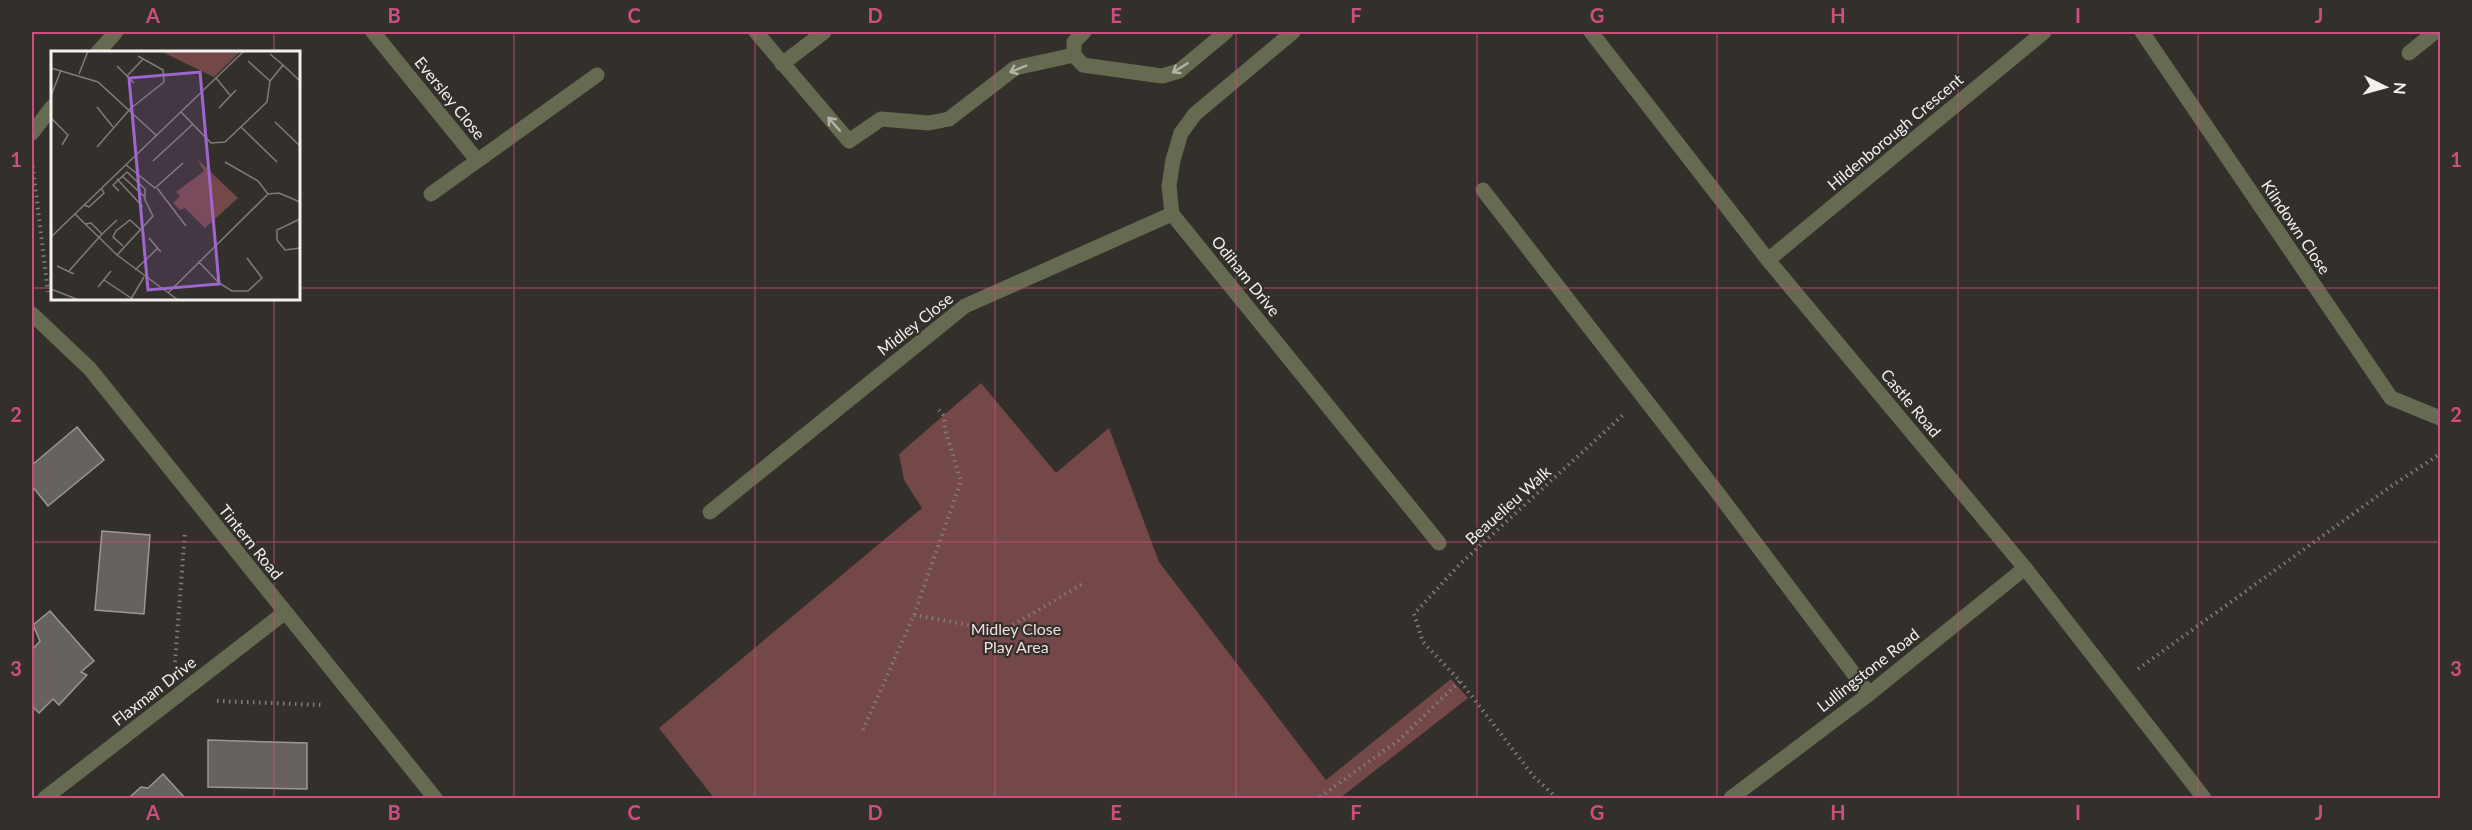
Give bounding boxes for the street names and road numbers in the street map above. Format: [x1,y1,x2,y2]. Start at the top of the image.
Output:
street label: Eversley Close [411,52,490,143]
street label: Hildenborough Crescent [1823,69,1966,194]
street label: Kilndown Close [2258,176,2335,277]
street label: Odiham Drive [1208,232,1285,320]
street label: Midley Close [873,288,956,359]
street label: Castle Road [1877,365,1945,441]
street label: Beauelieu Walk [1461,461,1555,548]
street label: Tintern Road [216,501,287,583]
street label: Lullingstone Road [1813,624,1922,715]
street label: Flaxman Drive [108,652,199,729]

